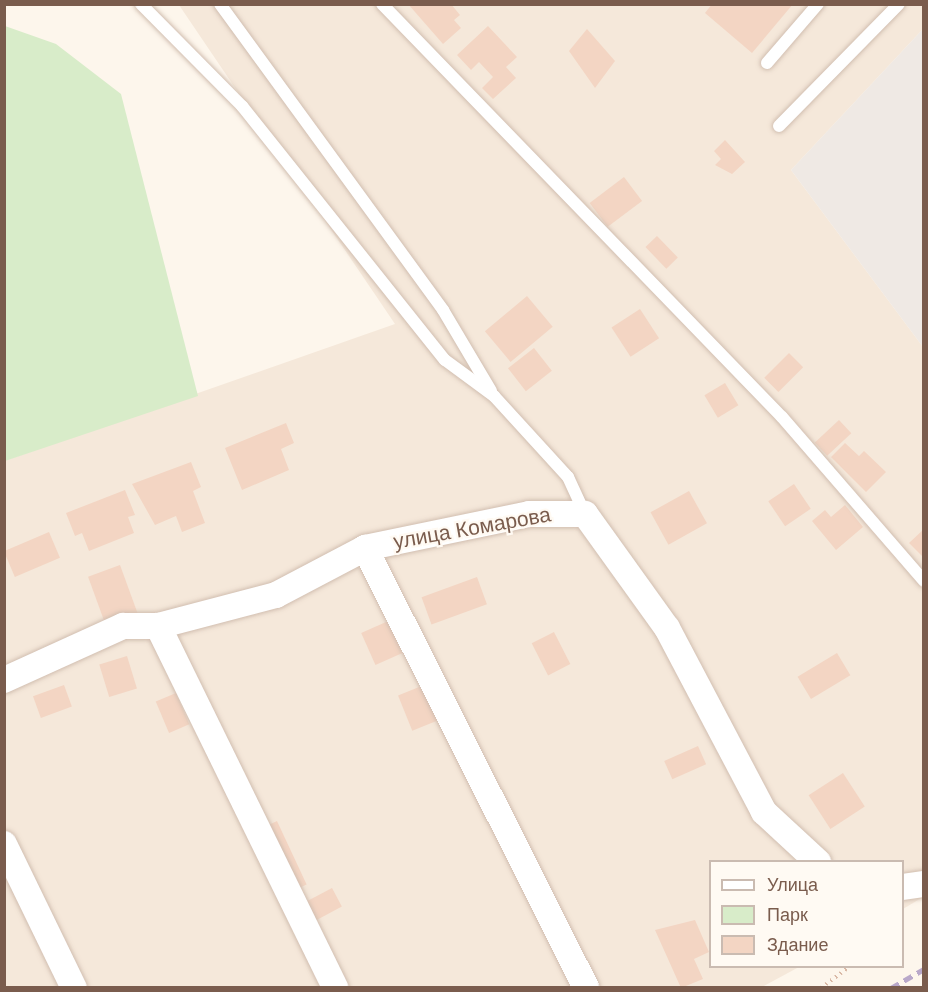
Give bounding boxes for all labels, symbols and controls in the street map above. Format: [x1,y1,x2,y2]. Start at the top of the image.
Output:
street label: улица Комарова [391,502,553,554]
legend [709,860,904,968]
text: Улица [767,873,818,897]
text: Парк [767,903,808,927]
text: Здание [767,933,828,957]

